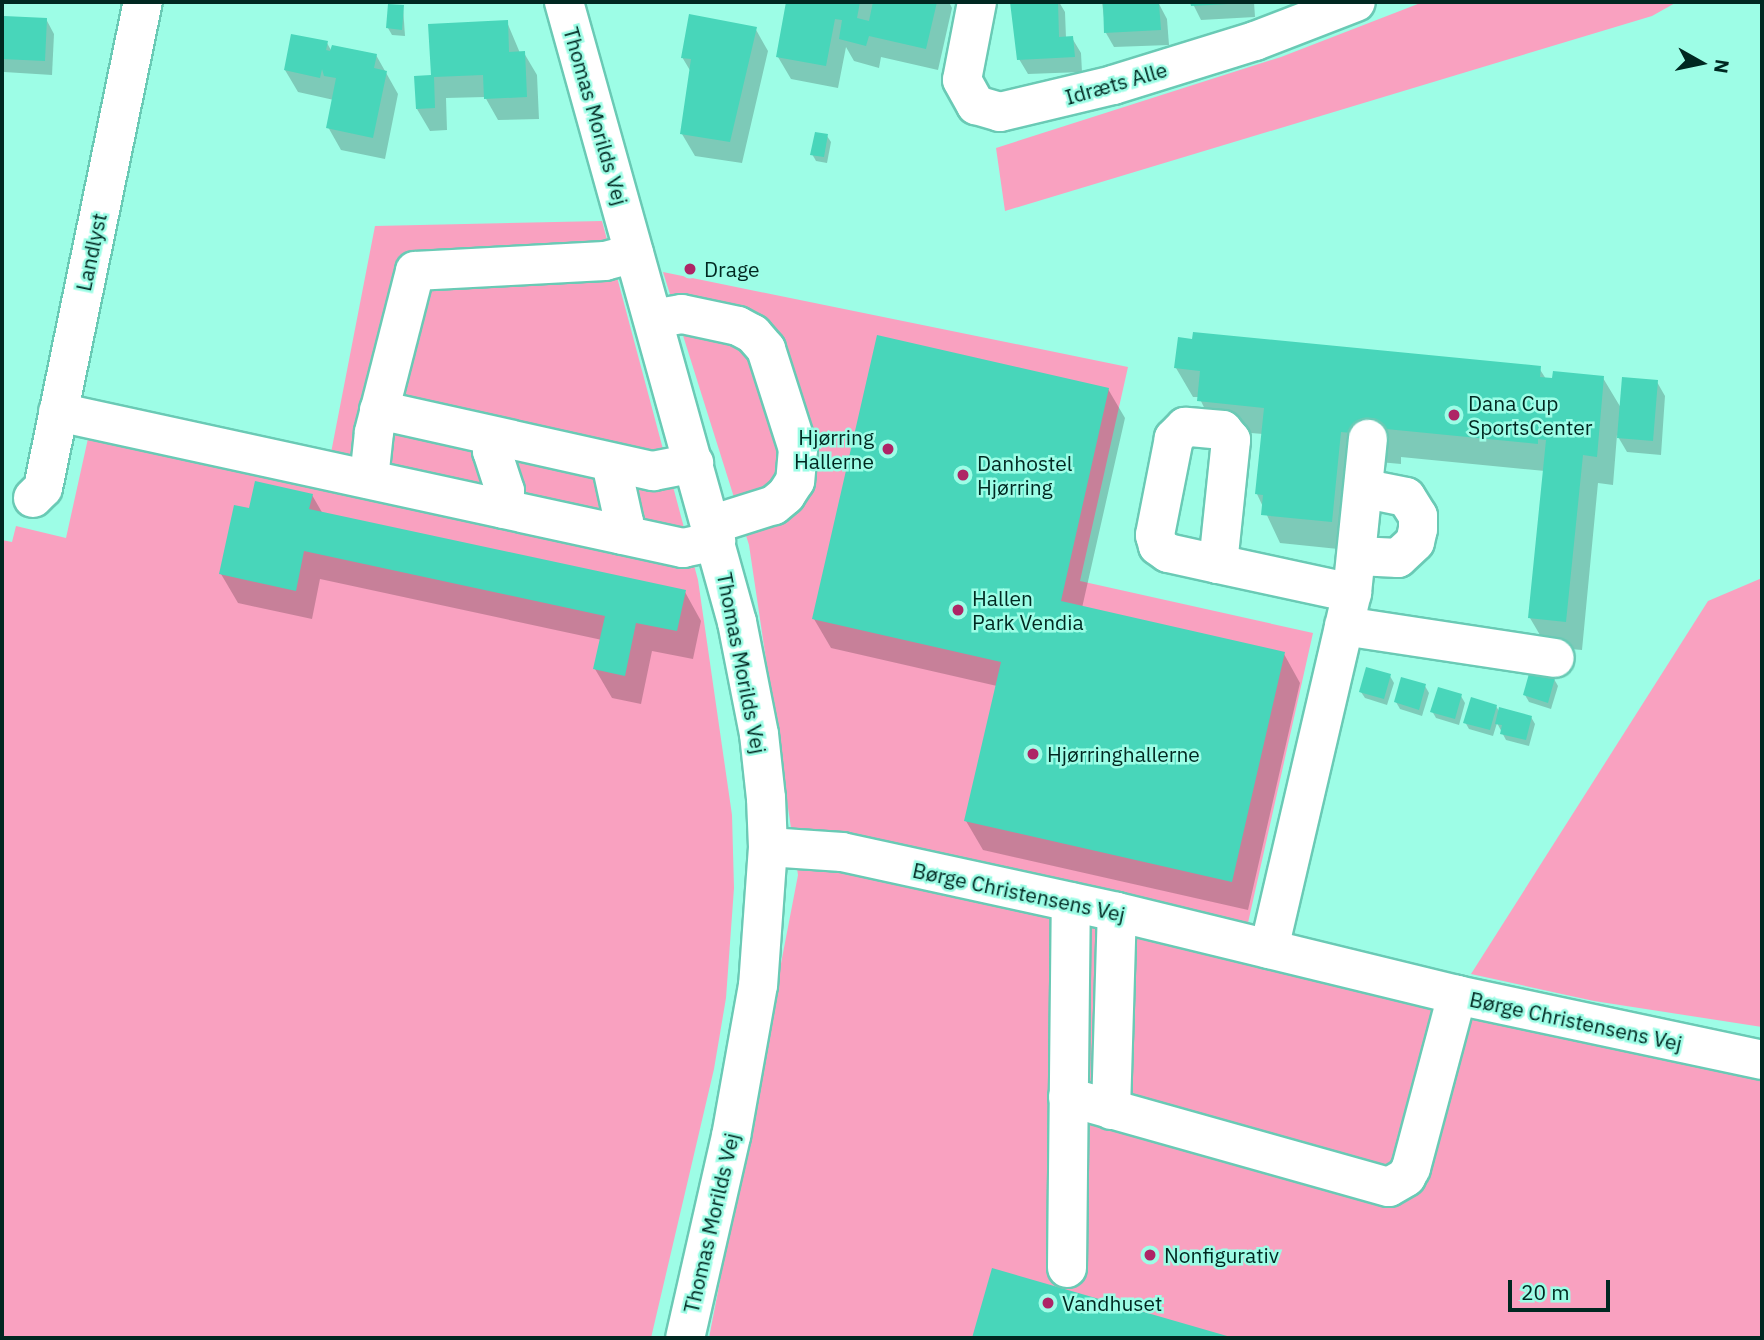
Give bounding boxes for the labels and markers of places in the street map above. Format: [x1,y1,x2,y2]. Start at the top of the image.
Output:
place label: Drage [704,256,759,282]
marker: Drage [682,261,698,277]
place label: Dana Cup SportsCenter [1468,390,1593,440]
marker: Dana Cup SportsCenter [1446,407,1462,423]
place label: Hjørring Hallerne [794,424,874,474]
marker: Hjørring Hallerne [880,441,896,457]
place label: Danhostel Hjørring [977,450,1073,500]
marker: Danhostel Hjørring [955,467,971,483]
place label: Hallen Park Vendia [972,585,1084,635]
marker: Hallen Park Vendia [950,602,966,618]
place label: Hjørringhallerne [1047,741,1200,767]
marker: Hjørringhallerne [1025,746,1041,762]
place label: Nonfigurativ [1164,1242,1279,1268]
marker: Nonfigurativ [1142,1247,1158,1263]
place label: Vandhuset [1062,1290,1162,1316]
marker: Vandhuset [1040,1295,1056,1311]

